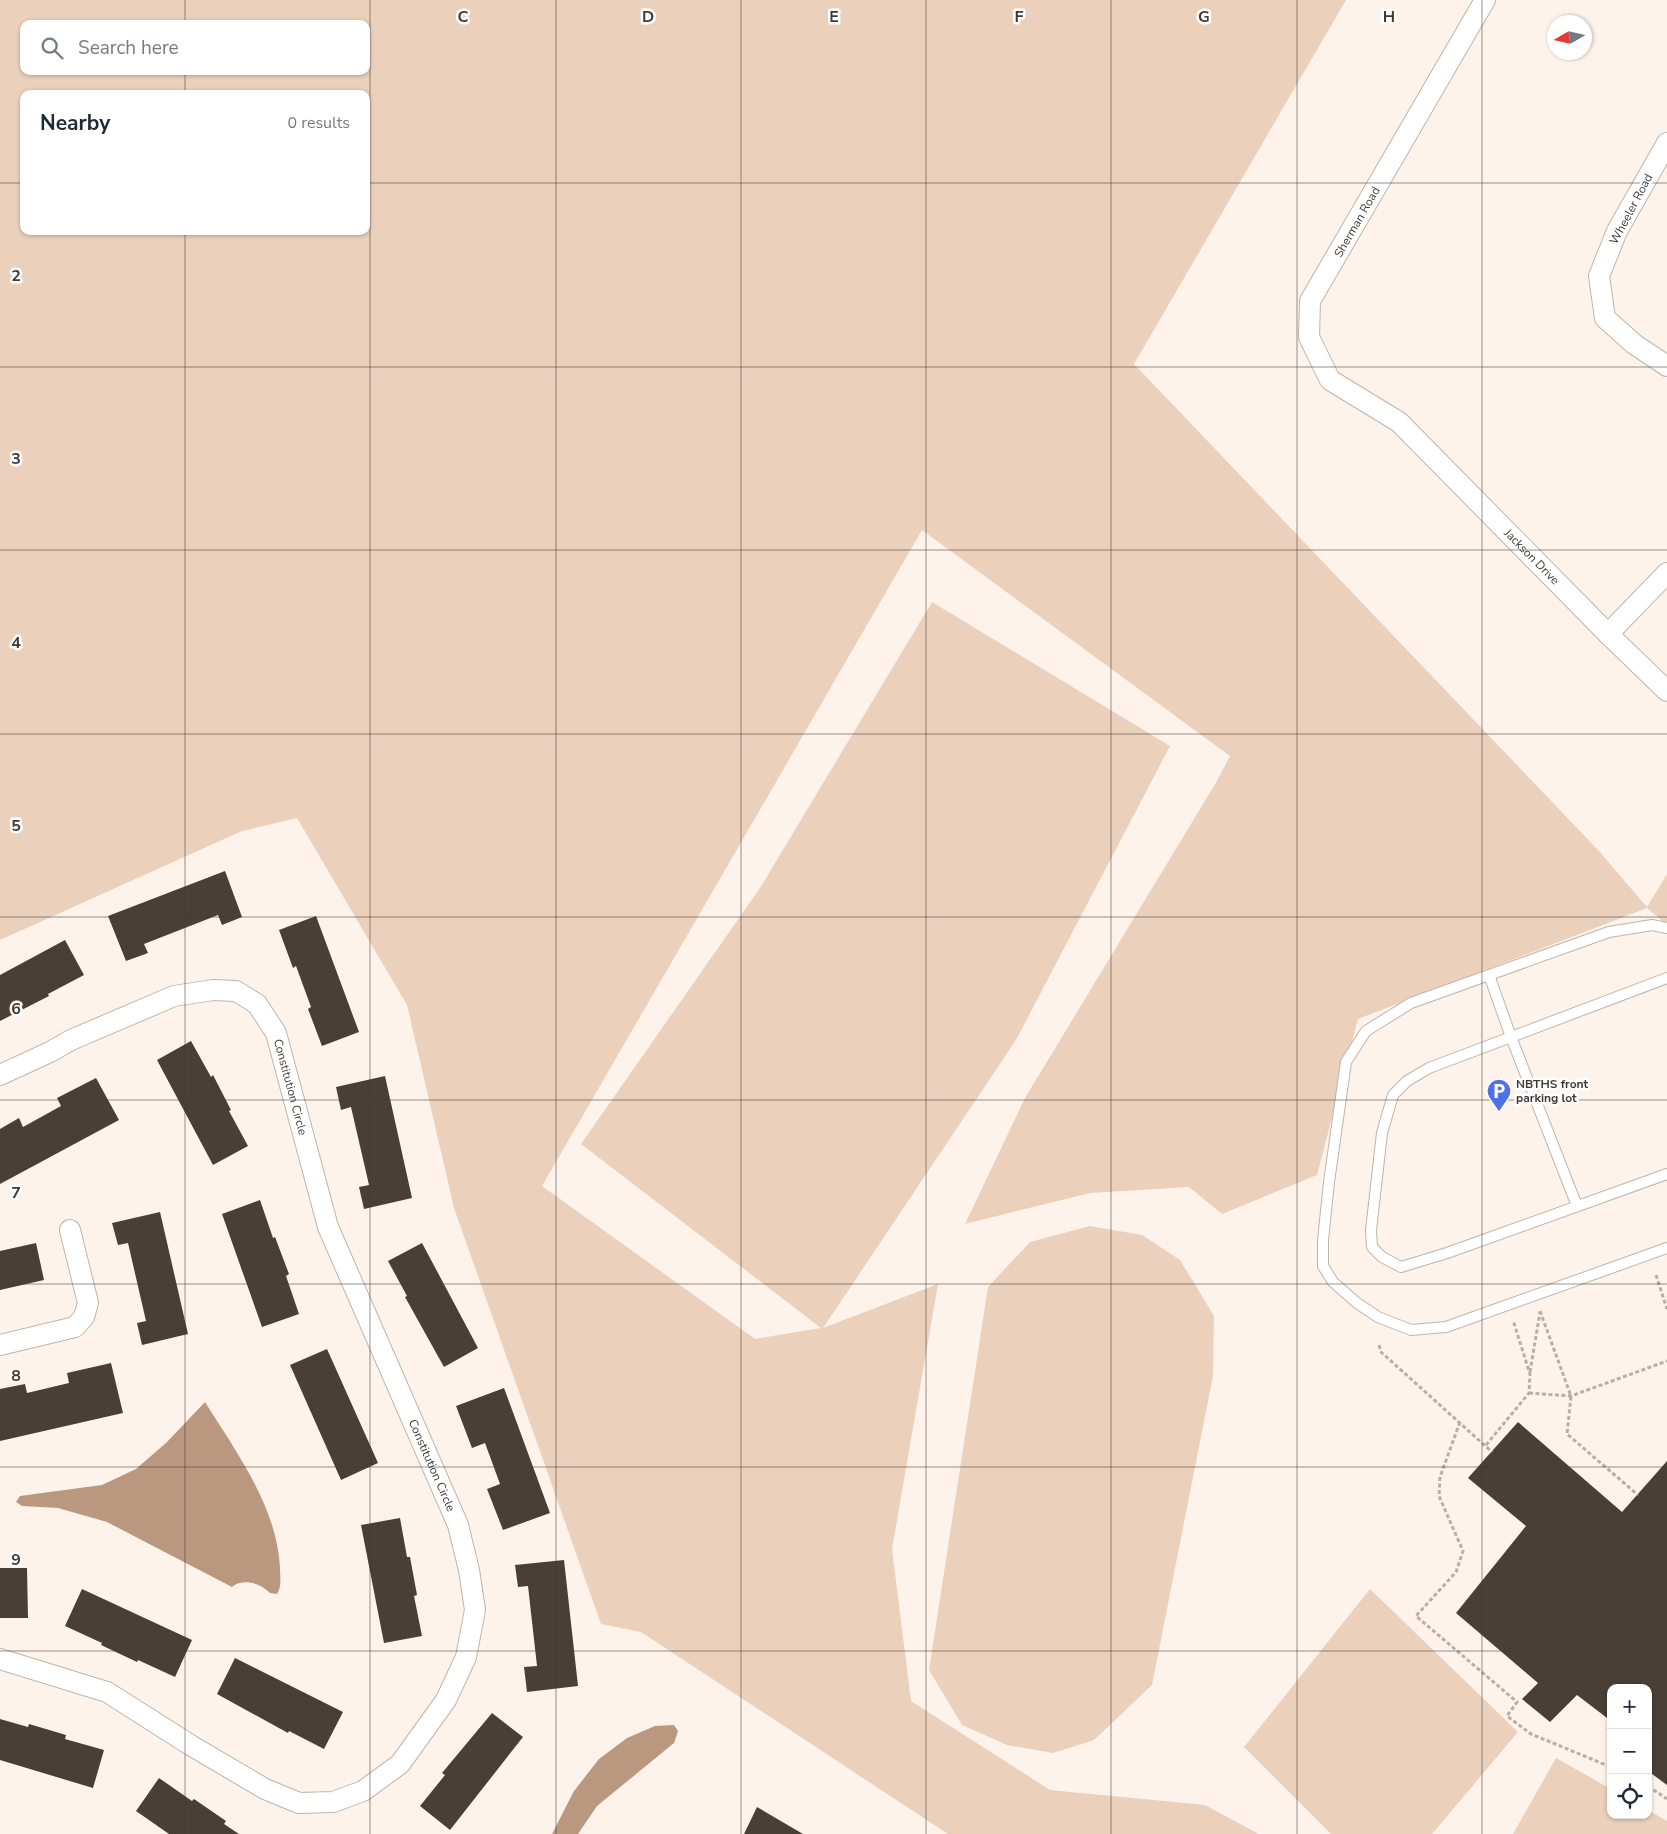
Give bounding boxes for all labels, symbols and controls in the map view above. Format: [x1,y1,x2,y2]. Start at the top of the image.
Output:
text: C [458,6,469,28]
text: D [642,6,654,28]
text: E [829,6,839,28]
text: F [1015,6,1024,28]
text: G [1198,6,1210,28]
text: H [1383,6,1395,28]
north arrow [1547,15,1592,60]
search box [20,20,370,75]
icon: search [38,34,66,62]
text: Search here [78,35,179,61]
text: Nearby [40,109,110,137]
text: 0 results [288,112,350,134]
street label: Wheeler Road [1606,171,1656,247]
street label: Sherman Road [1330,184,1384,260]
text: 2 [11,265,21,287]
text: 3 [11,448,21,470]
street label: Jackson Drive [1500,525,1563,588]
text: 4 [11,632,21,654]
text: 5 [11,815,21,837]
text: 6 [11,998,21,1020]
street label: Constitution Circle [270,1037,311,1137]
place label: NBTHS front parking lot [1516,1076,1589,1106]
parking icon: NBTHS front parking lot [1486,1078,1512,1112]
text: 7 [11,1182,21,1204]
text: 8 [11,1365,21,1387]
street label: Constitution Circle [405,1417,459,1514]
text: 9 [11,1549,21,1571]
map controls [1607,1684,1652,1819]
button: + [1607,1684,1652,1729]
button: − [1607,1729,1652,1774]
button: locate [1607,1774,1652,1819]

